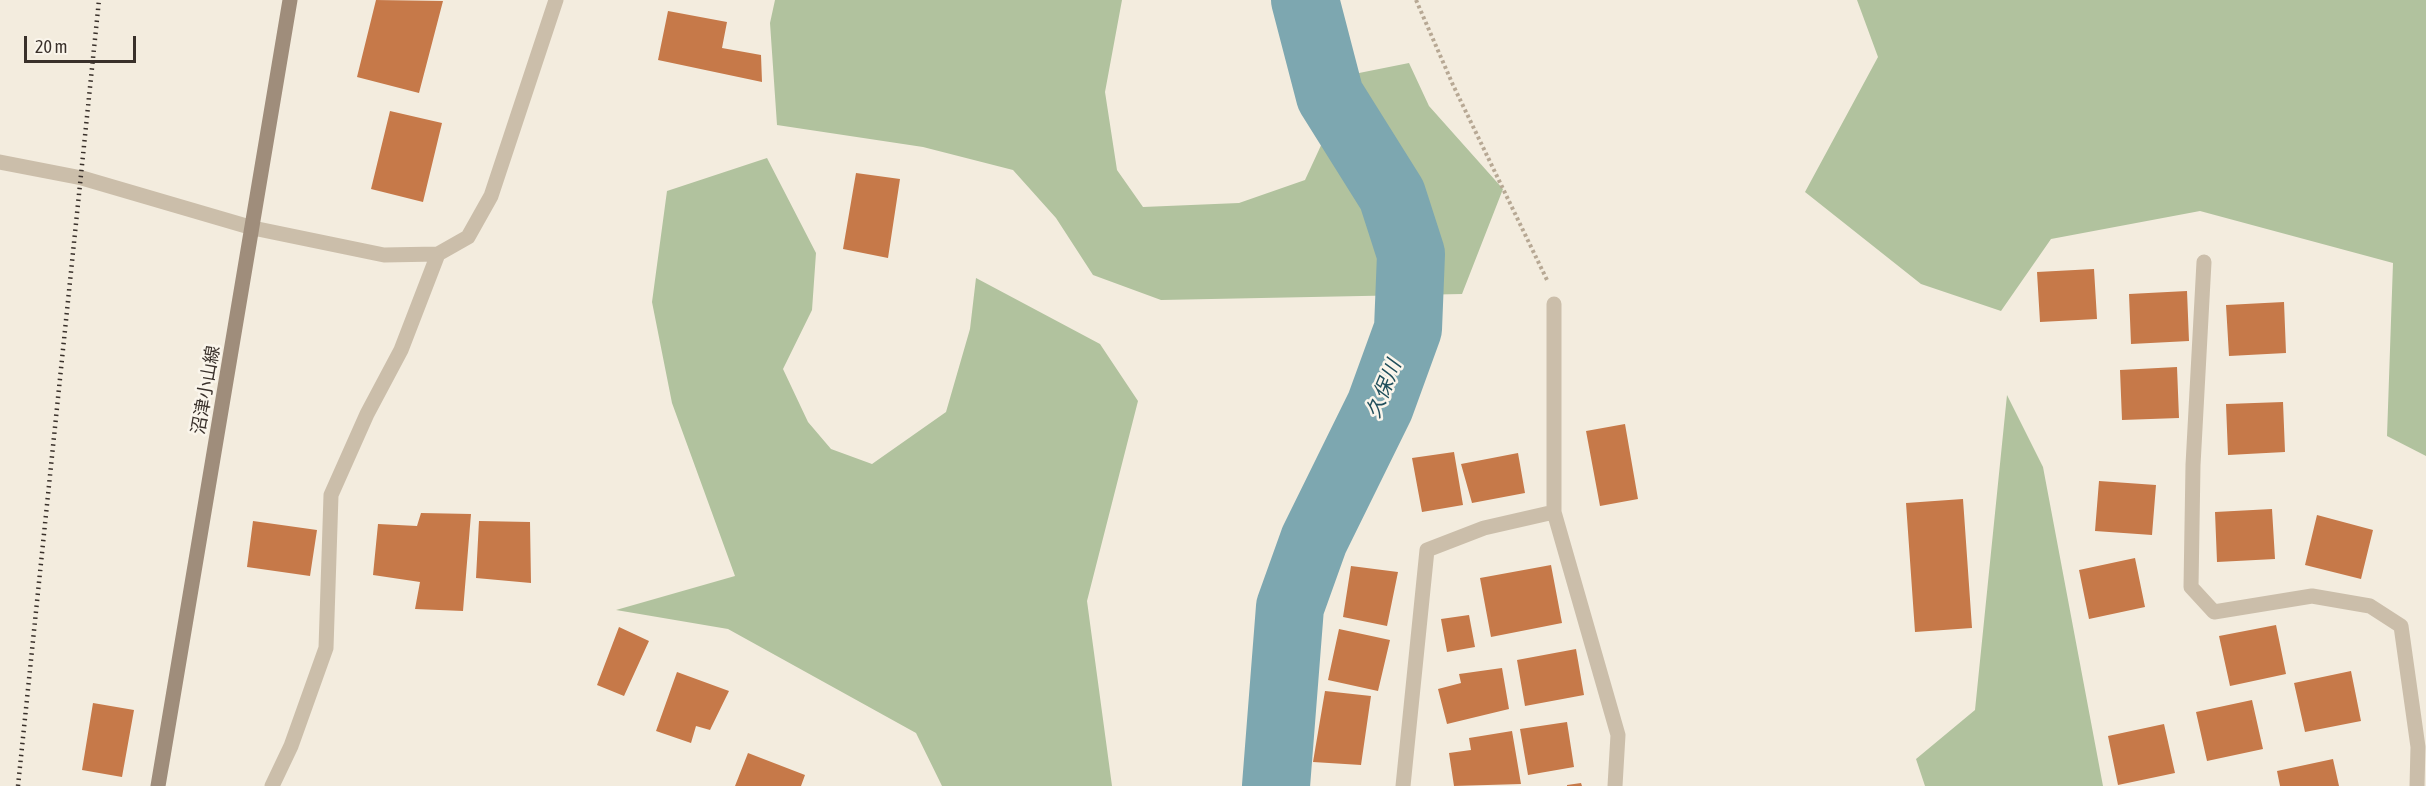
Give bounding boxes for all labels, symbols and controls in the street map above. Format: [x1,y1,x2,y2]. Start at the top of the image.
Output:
scale bar [27,24,140,62]
text: 20 m [35,36,67,57]
street label: 沼津小山線 [188,344,224,436]
water label: 久保川 [1362,357,1406,421]

